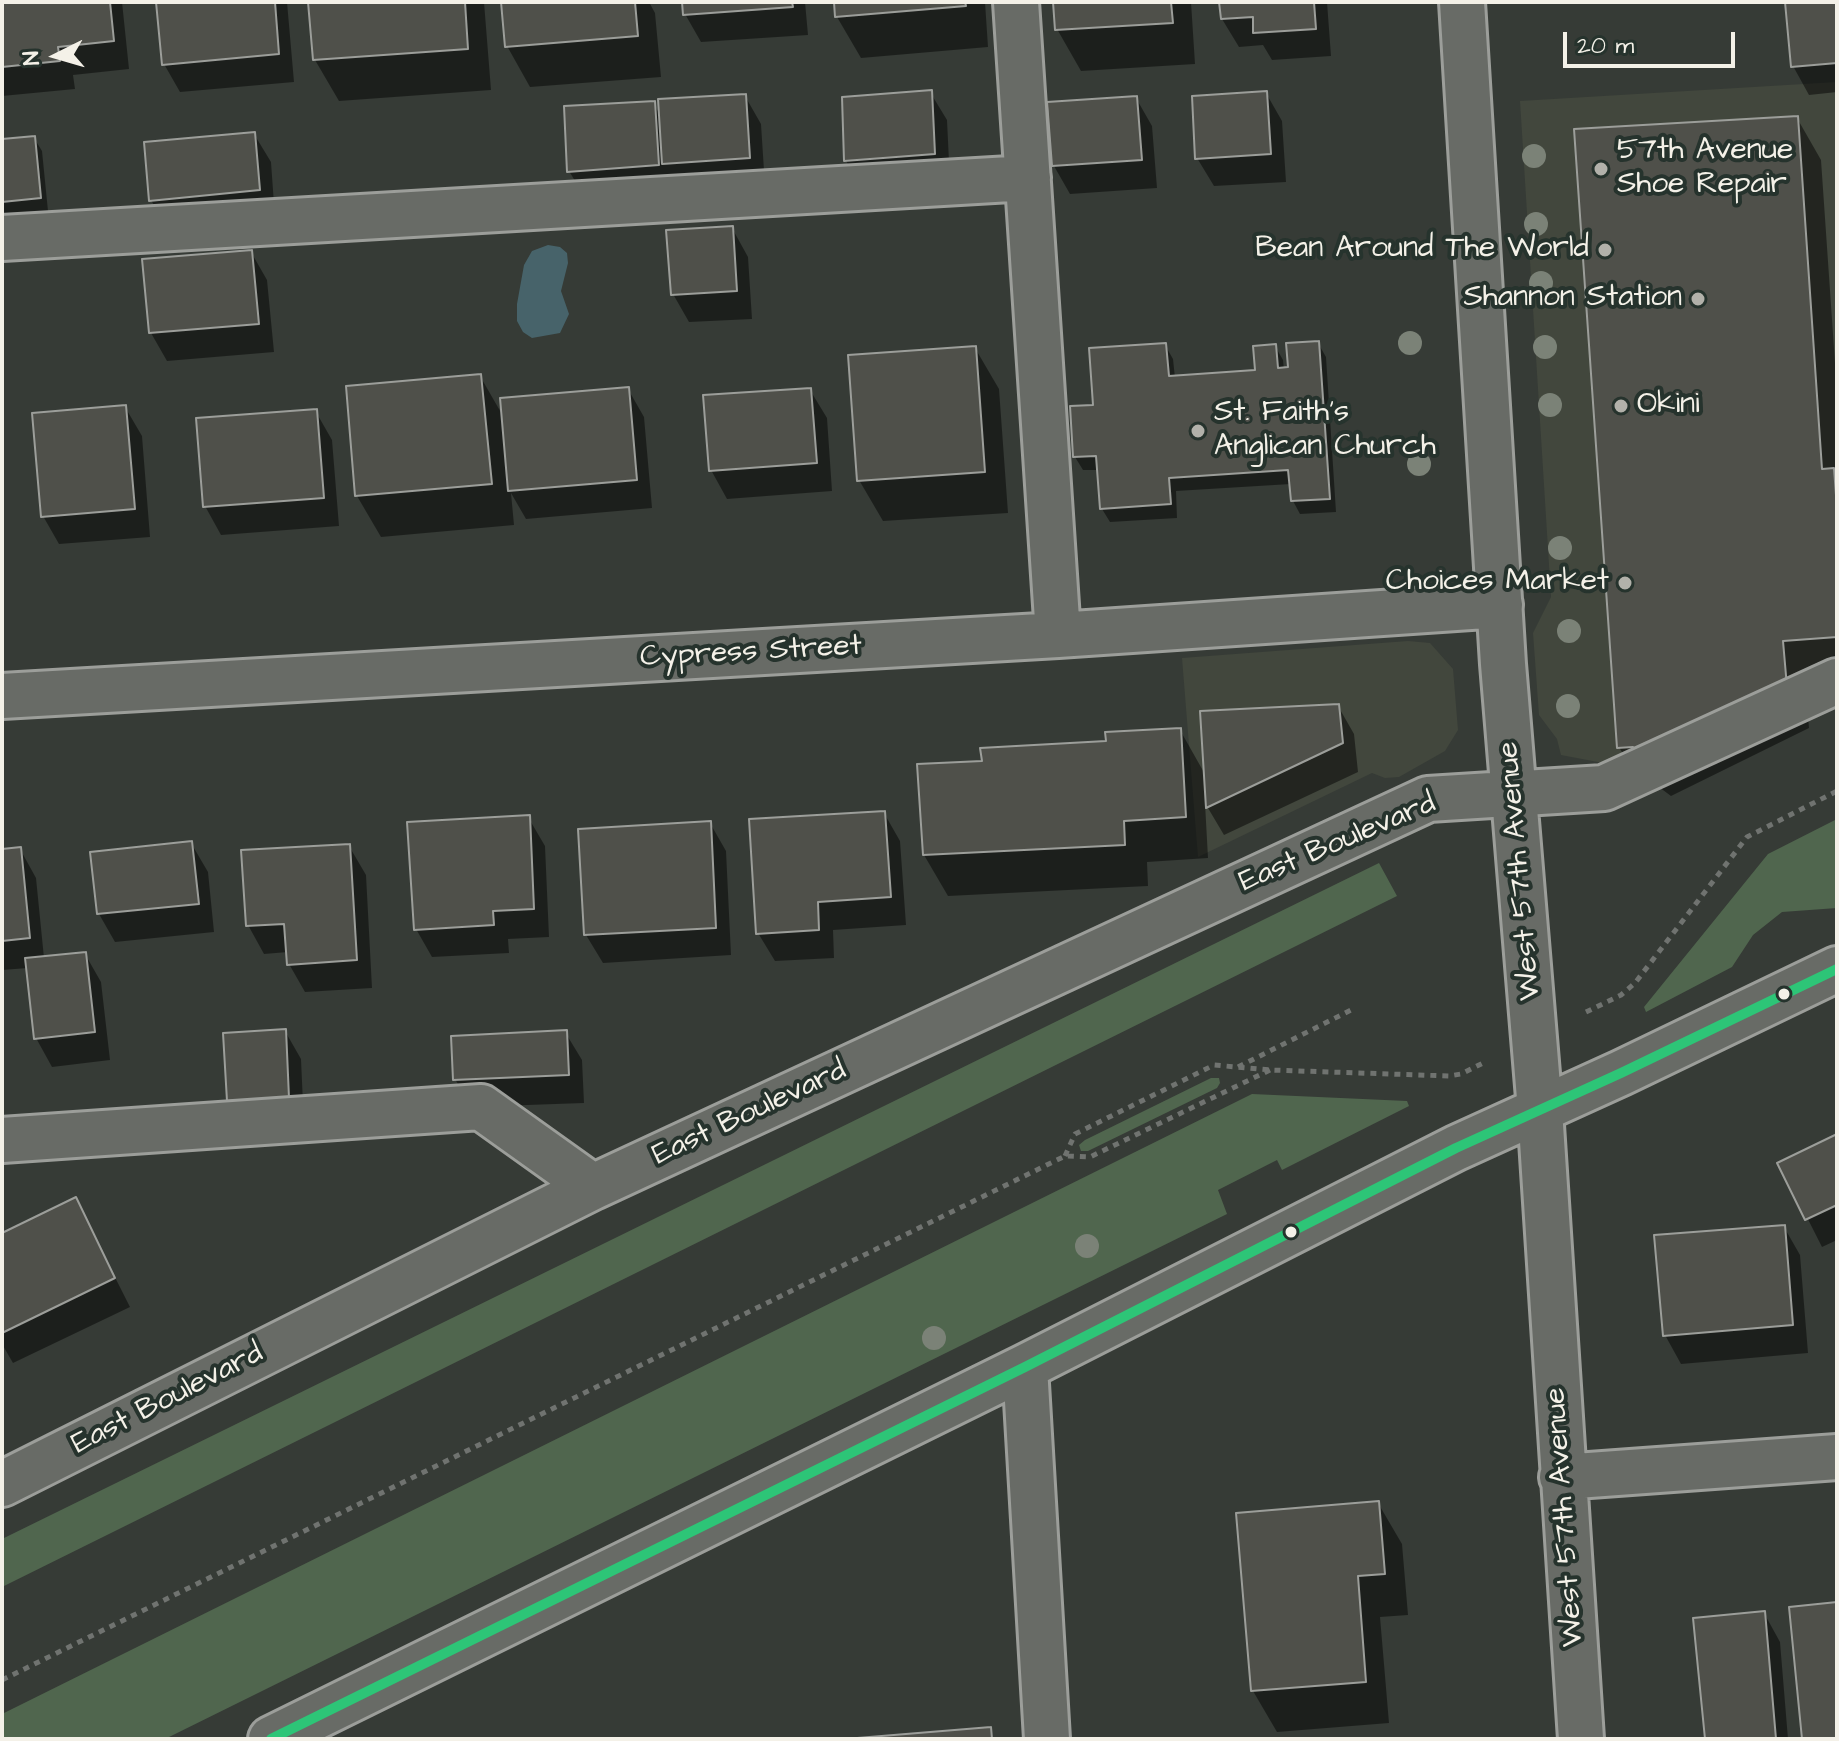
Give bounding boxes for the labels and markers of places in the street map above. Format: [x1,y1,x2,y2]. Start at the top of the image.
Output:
place label: 57th Avenue Shoe Repair [1617,134,1793,204]
marker: 57th Avenue Shoe Repair [1592,160,1610,178]
place label: Bean Around The World [1255,232,1589,268]
marker: Bean Around The World [1596,241,1614,259]
place label: Shannon Station [1464,281,1682,317]
marker: Shannon Station [1689,290,1707,308]
place label: Okini [1637,388,1700,424]
place label: St. Faith's Anglican Church [1214,396,1436,466]
marker: Okini [1612,397,1630,415]
marker: St. Faith's Anglican Church [1189,422,1207,440]
place label: Choices Market [1386,565,1609,601]
marker: Choices Market [1616,574,1634,592]
unlabelled marker [1776,986,1792,1002]
unlabelled marker [1283,1224,1299,1240]

